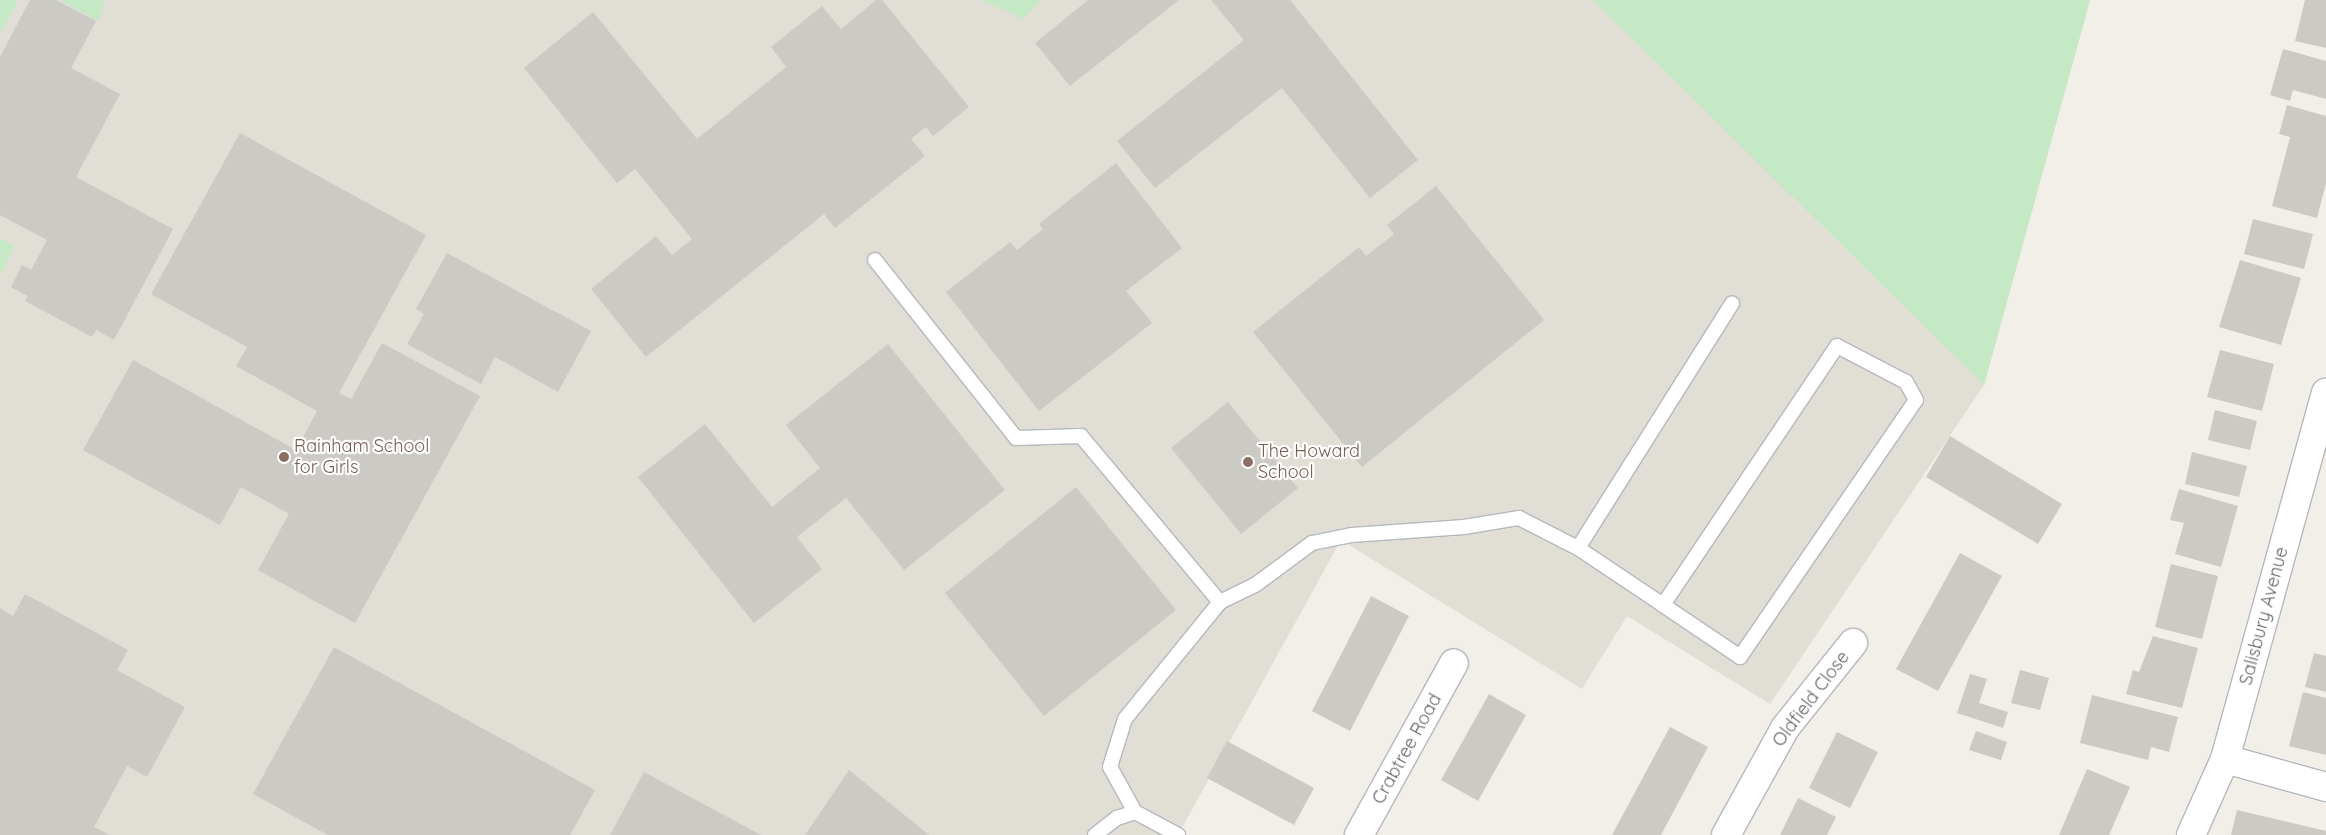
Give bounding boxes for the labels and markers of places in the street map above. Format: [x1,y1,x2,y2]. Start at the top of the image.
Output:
place label: Rainham School for Girls [294,436,429,478]
place label: The Howard School [1258,441,1360,484]
marker: Rainham School for Girls [278,451,290,463]
marker: The Howard School [1242,456,1254,468]

